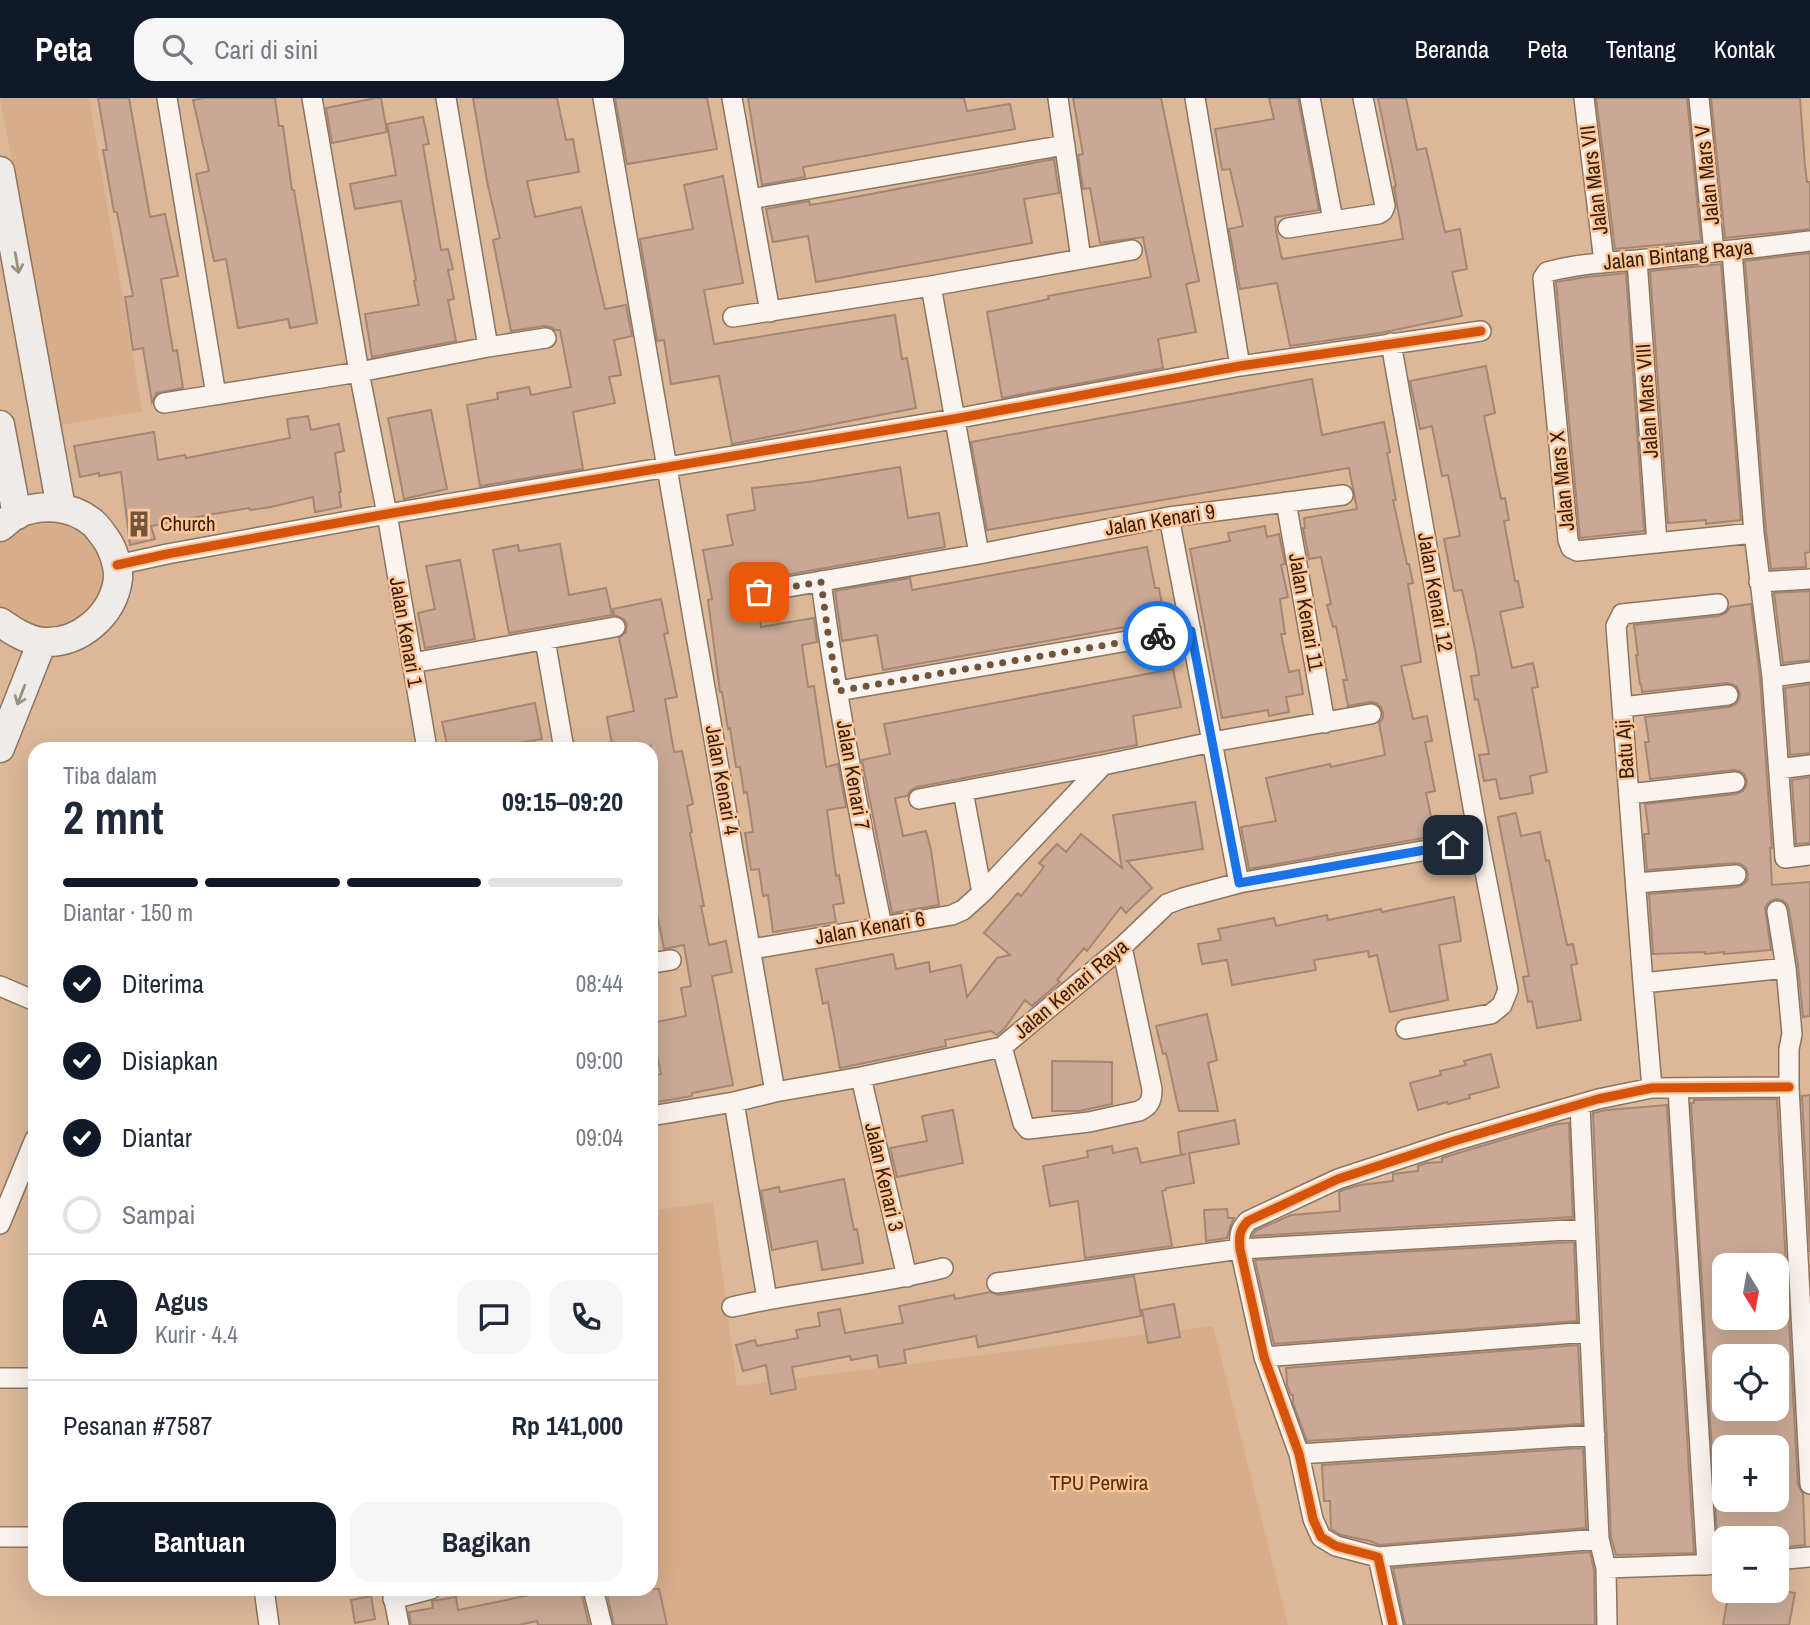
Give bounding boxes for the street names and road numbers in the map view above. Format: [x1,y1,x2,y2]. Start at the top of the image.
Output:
street label: Jalan Mars V [1687,123,1726,227]
street label: Jalan Mars VII [1572,124,1615,236]
street label: Jalan Bintang Raya [1602,232,1755,277]
street label: Jalan Mars VIII [1628,343,1665,459]
street label: Jalan Mars X [1542,429,1581,533]
street label: Jalan Kenari 9 [1103,496,1217,543]
street label: Jalan Kenari 12 [1411,530,1460,654]
street label: Jalan Kenari 11 [1282,551,1331,674]
street label: Jalan Kenari 1 [383,575,430,690]
street label: Jalan Kenari 7 [830,718,877,832]
street label: Batu Aji [1608,718,1641,780]
street label: Jalan Kenari 4 [699,723,746,838]
street label: Jalan Kenari 6 [813,904,927,951]
street label: Jalan Kenari Raya [1007,932,1135,1045]
street label: Jalan Kenari 3 [858,1120,911,1234]

